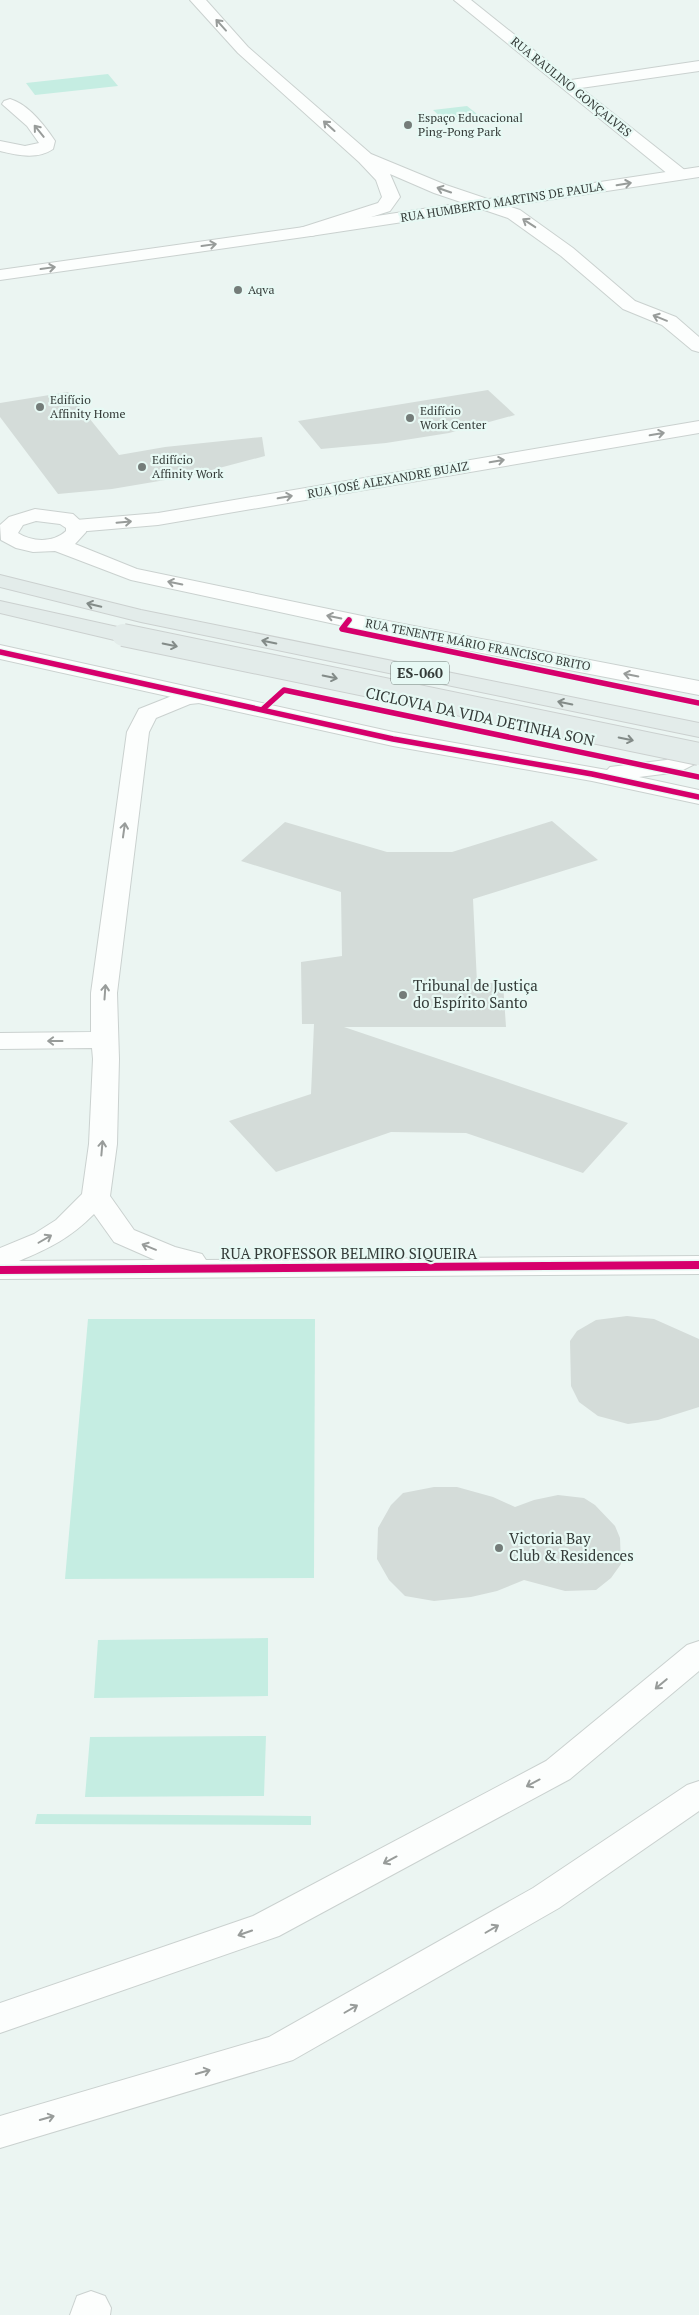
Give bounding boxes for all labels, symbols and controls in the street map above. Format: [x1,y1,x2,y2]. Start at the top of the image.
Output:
one-way arrow [215,18,227,31]
street label: RUA RAULINO GONÇALVES [508,33,635,140]
place label: Espaço Educacional Ping-Pong Park [418,110,523,139]
marker: Espaço Educacional Ping-Pong Park [402,119,414,131]
one-way arrow [322,120,335,132]
one-way arrow [34,125,45,138]
street label: RUA HUMBERTO MARTINS DE PAULA [399,178,605,225]
one-way arrow [616,178,632,188]
one-way arrow [436,185,452,194]
one-way arrow [522,218,536,229]
one-way arrow [201,240,217,250]
one-way arrow [40,263,56,273]
place label: Aqva [248,282,274,297]
marker: Aqva [232,284,244,296]
one-way arrow [653,312,668,322]
place label: Edifício Affinity Home [50,392,125,421]
marker: Edifício Affinity Home [34,401,46,413]
place label: Edifício Work Center [420,403,487,432]
marker: Edifício Work Center [404,412,416,424]
one-way arrow [649,429,665,439]
place label: Edifício Affinity Work [152,452,224,481]
one-way arrow [489,456,505,466]
street label: RUA JOSÉ ALEXANDRE BUAIZ [306,458,470,501]
marker: Edifício Affinity Work [136,461,148,473]
one-way arrow [277,492,293,502]
one-way arrow [116,517,132,527]
one-way arrow [167,578,183,587]
one-way arrow [86,600,102,609]
one-way arrow [326,612,342,621]
street label: RUA TENENTE MÁRIO FRANCISCO BRITO [364,615,592,674]
one-way arrow [262,637,278,647]
one-way arrow [162,640,178,650]
road number: ES-060 [391,661,449,684]
one-way arrow [623,670,639,679]
one-way arrow [321,673,337,683]
street label: CICLOVIA DA VIDA DETINHA SON [364,682,597,750]
one-way arrow [558,698,574,707]
one-way arrow [617,734,633,744]
one-way arrow [120,823,130,839]
place label: Tribunal de Justiça do Espírito Santo [413,975,538,1012]
one-way arrow [100,984,110,1000]
marker: Tribunal de Justiça do Espírito Santo [397,989,409,1001]
one-way arrow [47,1036,64,1046]
one-way arrow [97,1140,107,1156]
one-way arrow [37,1234,52,1244]
one-way arrow [142,1242,158,1251]
street label: RUA PROFESSOR BELMIRO SIQUEIRA [221,1243,478,1263]
place label: Victoria Bay Club & Residences [509,1528,634,1565]
marker: Victoria Bay Club & Residences [493,1542,505,1554]
one-way arrow [655,1679,668,1690]
one-way arrow [526,1779,541,1788]
one-way arrow [383,1855,397,1865]
one-way arrow [485,1923,499,1933]
one-way arrow [238,1929,253,1938]
one-way arrow [344,2004,359,2014]
one-way arrow [194,2067,210,2077]
one-way arrow [38,2113,54,2123]

